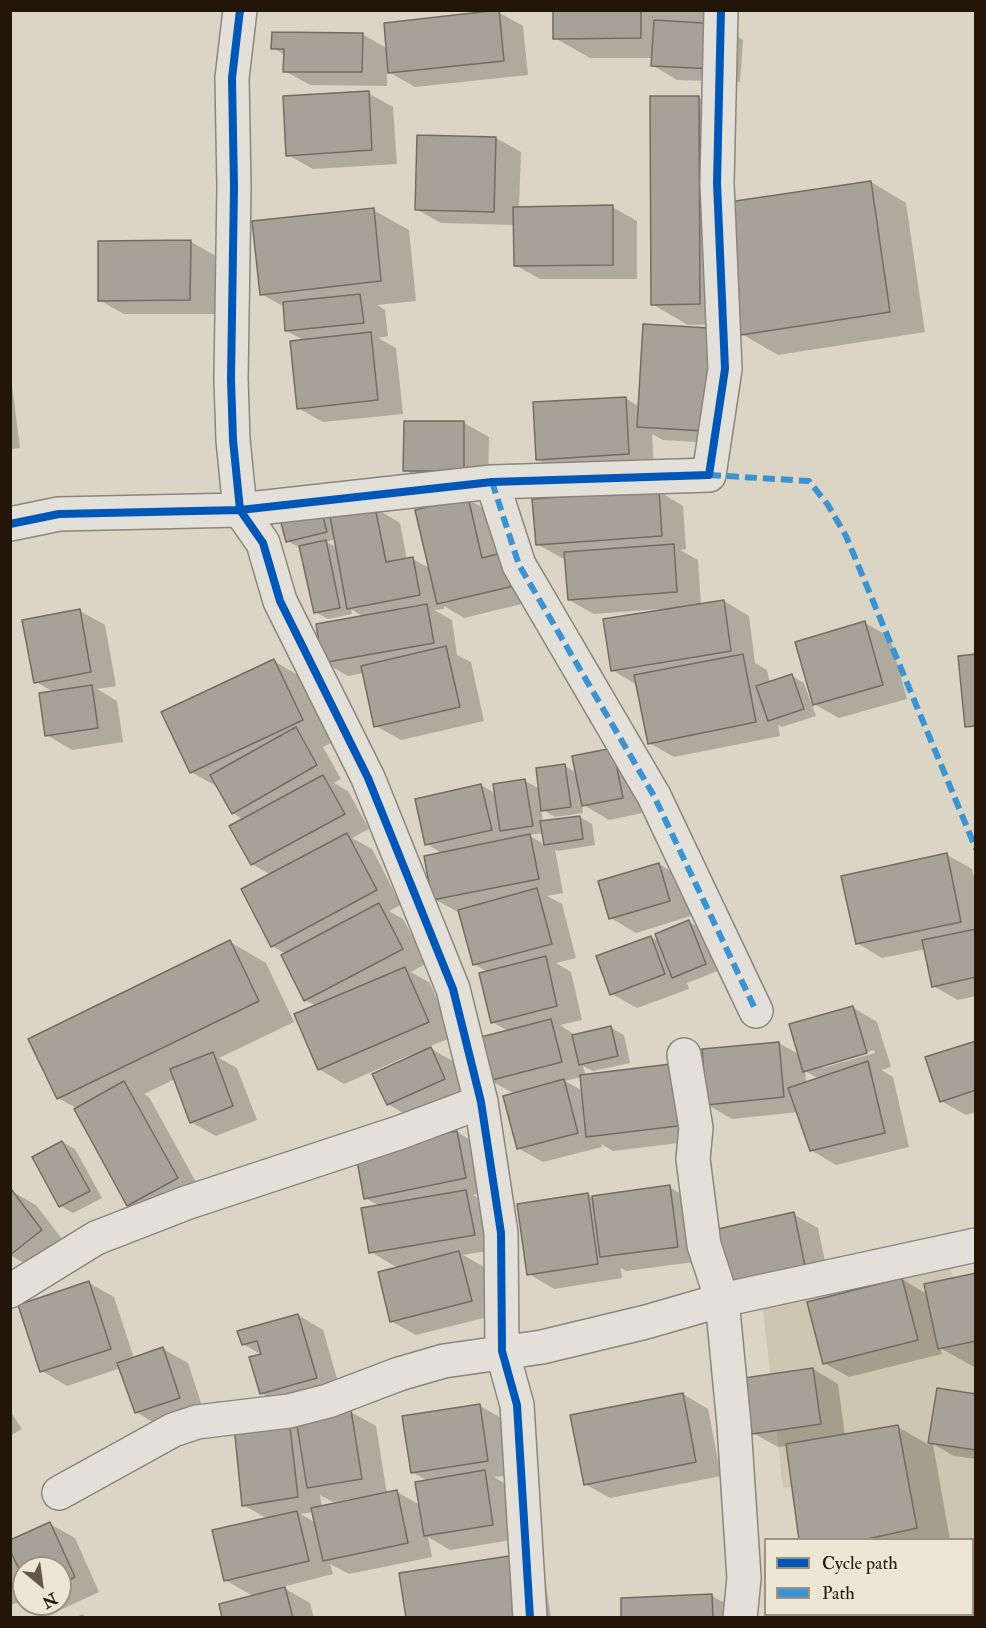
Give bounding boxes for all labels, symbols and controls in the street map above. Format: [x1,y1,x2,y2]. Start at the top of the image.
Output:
legend [764,1538,974,1616]
text: Cycle path [822,1552,898,1575]
north arrow [12,1556,72,1616]
text: Path [822,1582,855,1605]
text: N [39,1588,61,1612]

